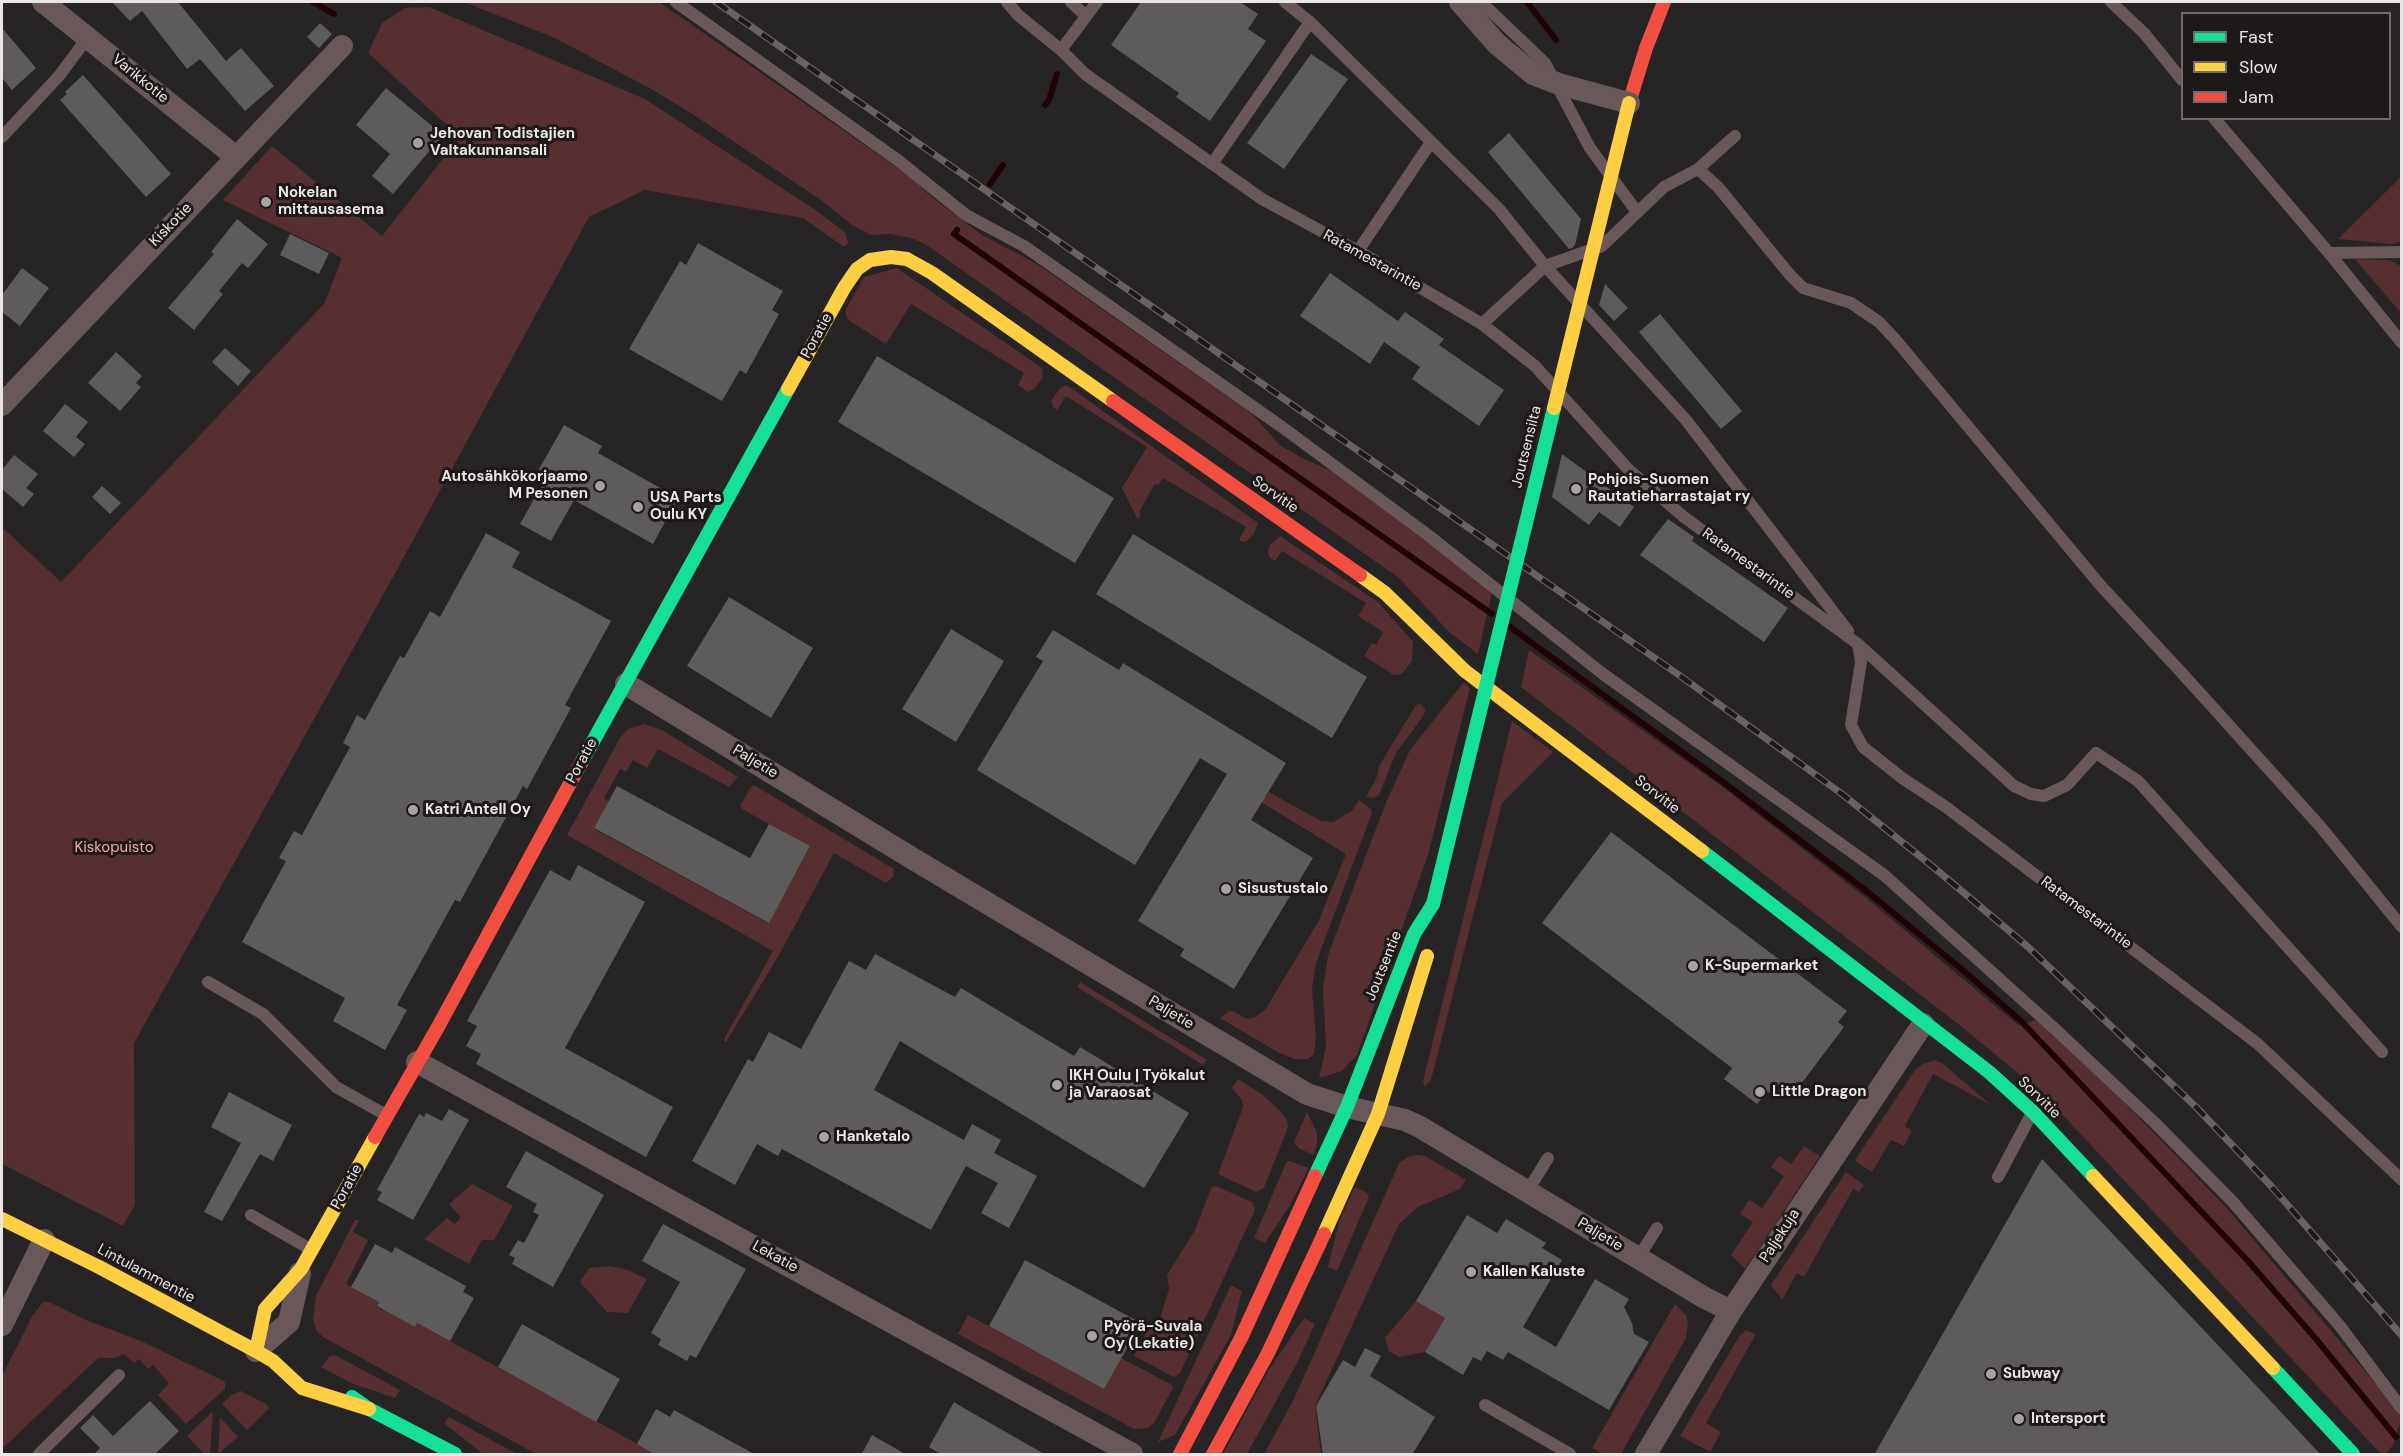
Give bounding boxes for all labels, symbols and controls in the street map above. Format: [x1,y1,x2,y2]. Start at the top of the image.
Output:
legend [2181,12,2391,120]
text: Fast [2239,25,2274,49]
street label: Varikkotie [108,51,172,107]
text: Slow [2239,55,2278,79]
text: Jam [2239,85,2274,109]
place label: Jehovan Todistajien Valtakunnansali [430,125,575,160]
marker: Jehovan Todistajien Valtakunnansali [411,136,425,150]
place label: Nokelan mittausasema [278,184,384,219]
marker: Nokelan mittausasema [259,195,273,209]
street label: Kiskotie [146,200,196,250]
street label: Ratamestarintie [1320,227,1424,295]
street label: Poratie [797,310,837,362]
street label: Joutsensilta [1508,404,1546,490]
place label: Autosähkökorjaamo M Pesonen [441,468,588,503]
place label: Pohjois-Suomen Rautatieharrastajat ry [1588,471,1750,506]
street label: Sorvitie [1248,473,1302,517]
marker: Autosähkökorjaamo M Pesonen [593,479,607,493]
marker: Pohjois-Suomen Rautatieharrastajat ry [1569,482,1583,496]
place label: USA Parts Oulu KY [650,489,722,524]
marker: USA Parts Oulu KY [631,500,645,514]
street label: Ratamestarintie [1698,525,1798,603]
street label: Poratie [562,735,602,787]
street label: Paljetie [729,741,781,783]
street label: Sorvitie [1631,772,1683,818]
place label: Katri Antell Oy [425,801,531,819]
marker: Katri Antell Oy [406,803,420,817]
park label: Kiskopuisto [74,839,154,857]
street label: Ratamestarintie [2037,873,2135,953]
place label: Sisustustalo [1238,880,1328,898]
marker: Sisustustalo [1219,882,1233,896]
street label: Joutsentie [1362,929,1406,1003]
place label: K-Supermarket [1705,957,1818,975]
marker: K-Supermarket [1686,959,1700,973]
street label: Paljetie [1145,992,1197,1034]
place label: IKH Oulu | Työkalut ja Varaosat [1069,1067,1205,1102]
street label: Sorvitie [2014,1073,2064,1123]
marker: IKH Oulu | Työkalut ja Varaosat [1050,1078,1064,1092]
place label: Little Dragon [1772,1083,1867,1101]
marker: Little Dragon [1753,1085,1767,1099]
place label: Hanketalo [836,1128,910,1146]
marker: Hanketalo [817,1130,831,1144]
street label: Poratie [327,1161,367,1213]
street label: Paljekuja [1756,1206,1804,1266]
street label: Paljetie [1574,1214,1626,1256]
street label: Lekatie [749,1237,801,1277]
street label: Lintulammentie [94,1241,198,1307]
place label: Kallen Kaluste [1483,1263,1585,1281]
marker: Kallen Kaluste [1464,1265,1478,1279]
place label: Pyörä-Suvala Oy (Lekatie) [1104,1318,1202,1353]
marker: Pyörä-Suvala Oy (Lekatie) [1085,1329,1099,1343]
place label: Subway [2003,1365,2060,1383]
marker: Subway [1984,1367,1998,1381]
place label: Intersport [2031,1410,2105,1428]
marker: Intersport [2012,1412,2026,1426]

